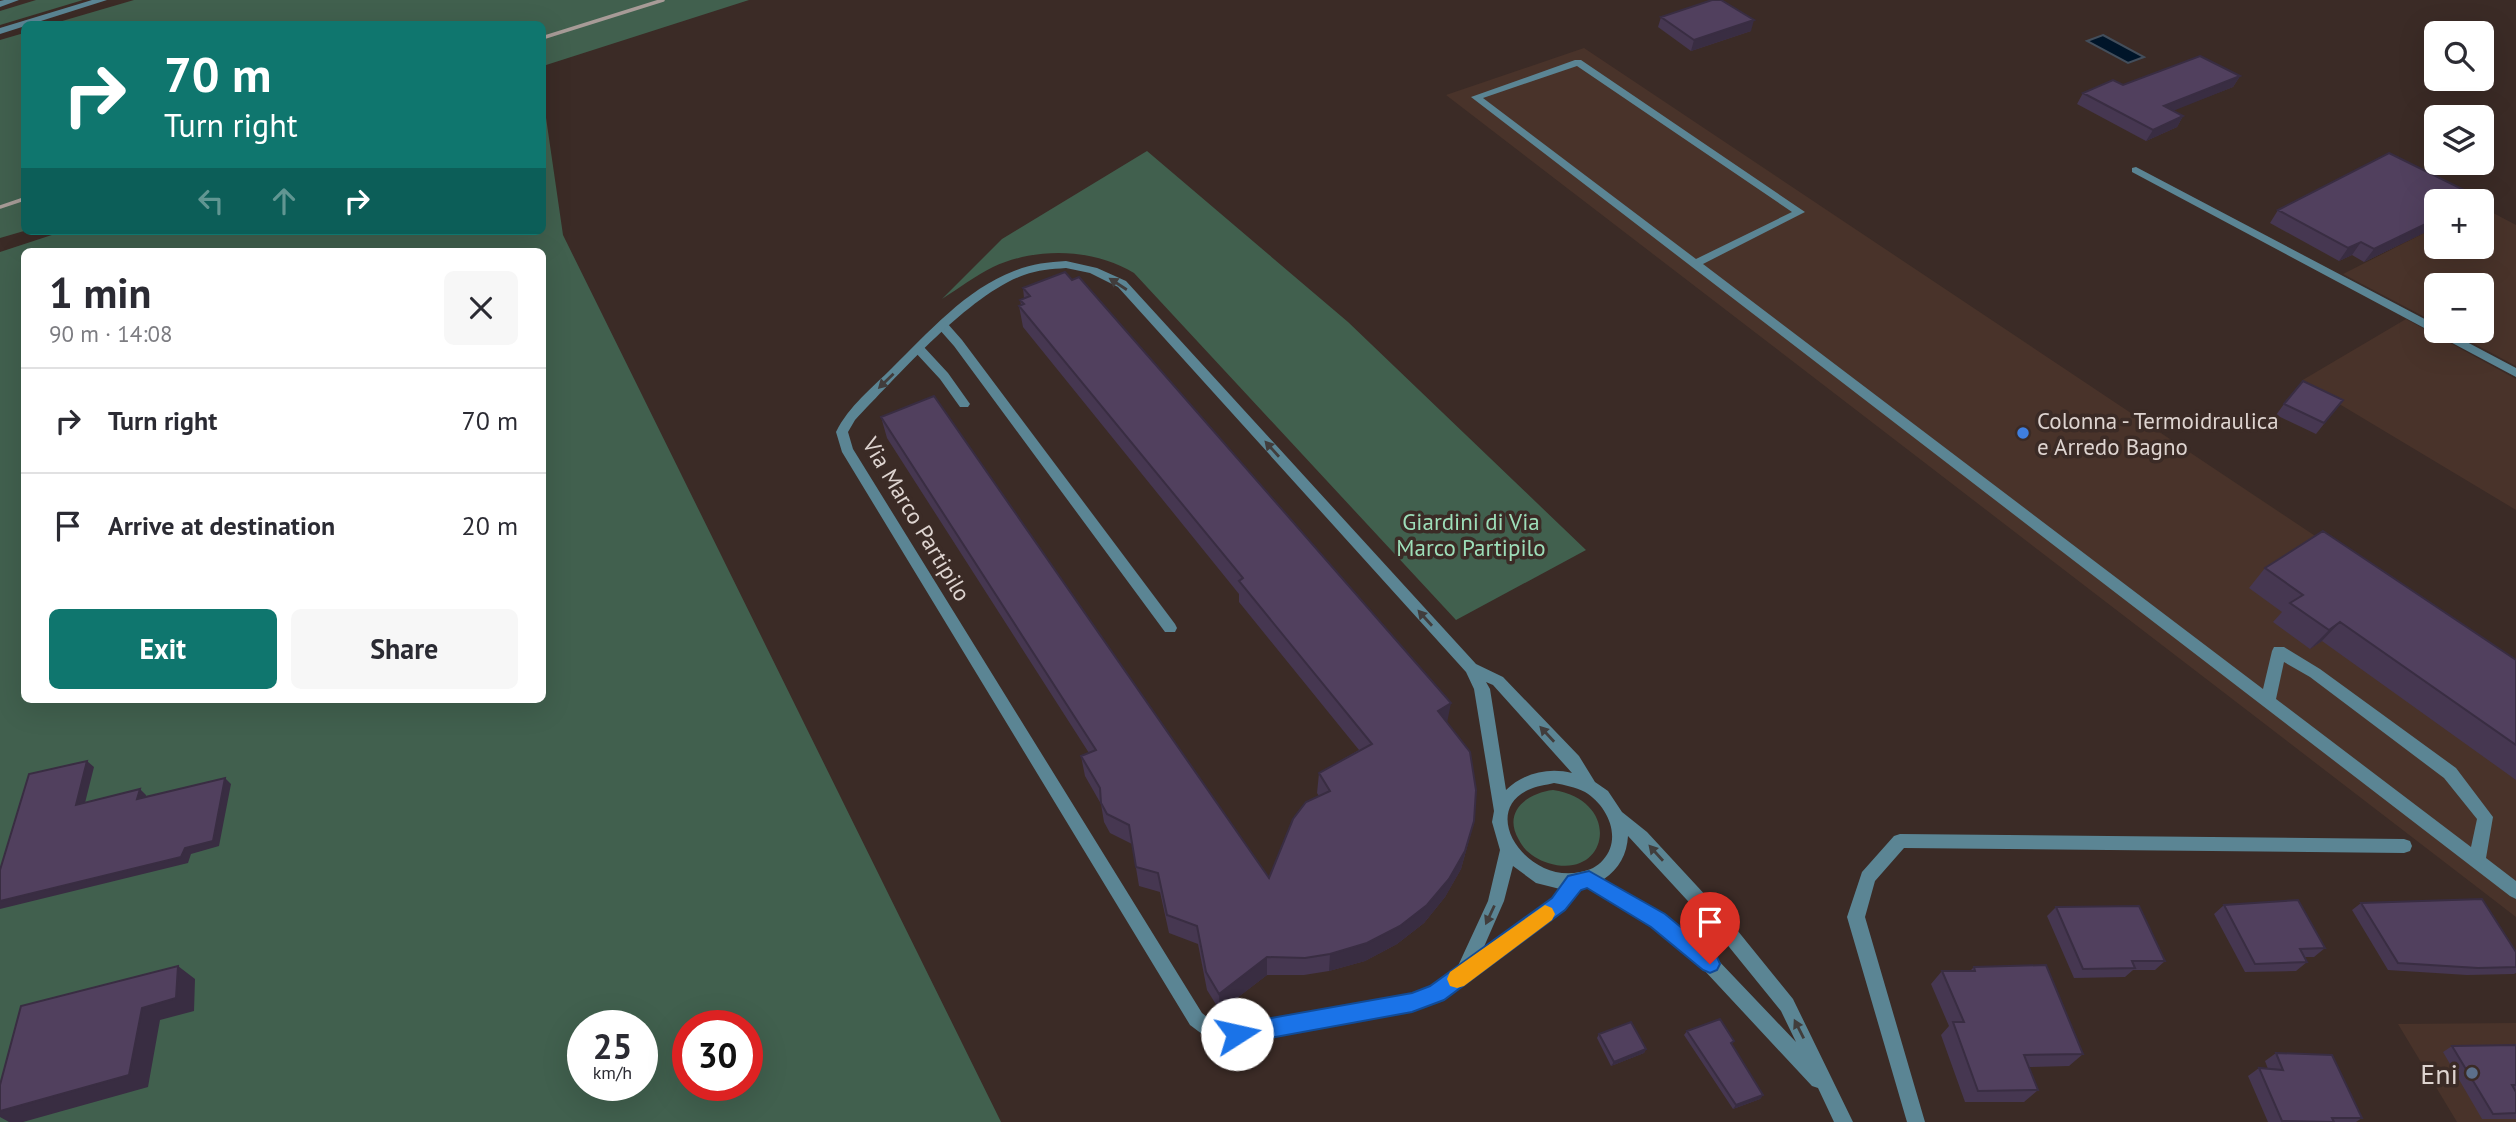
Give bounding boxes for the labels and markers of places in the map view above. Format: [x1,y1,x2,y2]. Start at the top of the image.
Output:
place label: Colonna - Termoidraulica e Arredo Bagno [2037,406,2279,461]
marker: Colonna - Termoidraulica e Arredo Bagno [2015,425,2031,441]
pin [1680,892,1740,964]
place label: Eni [2420,1055,2458,1092]
marker: Eni [2464,1065,2480,1081]

